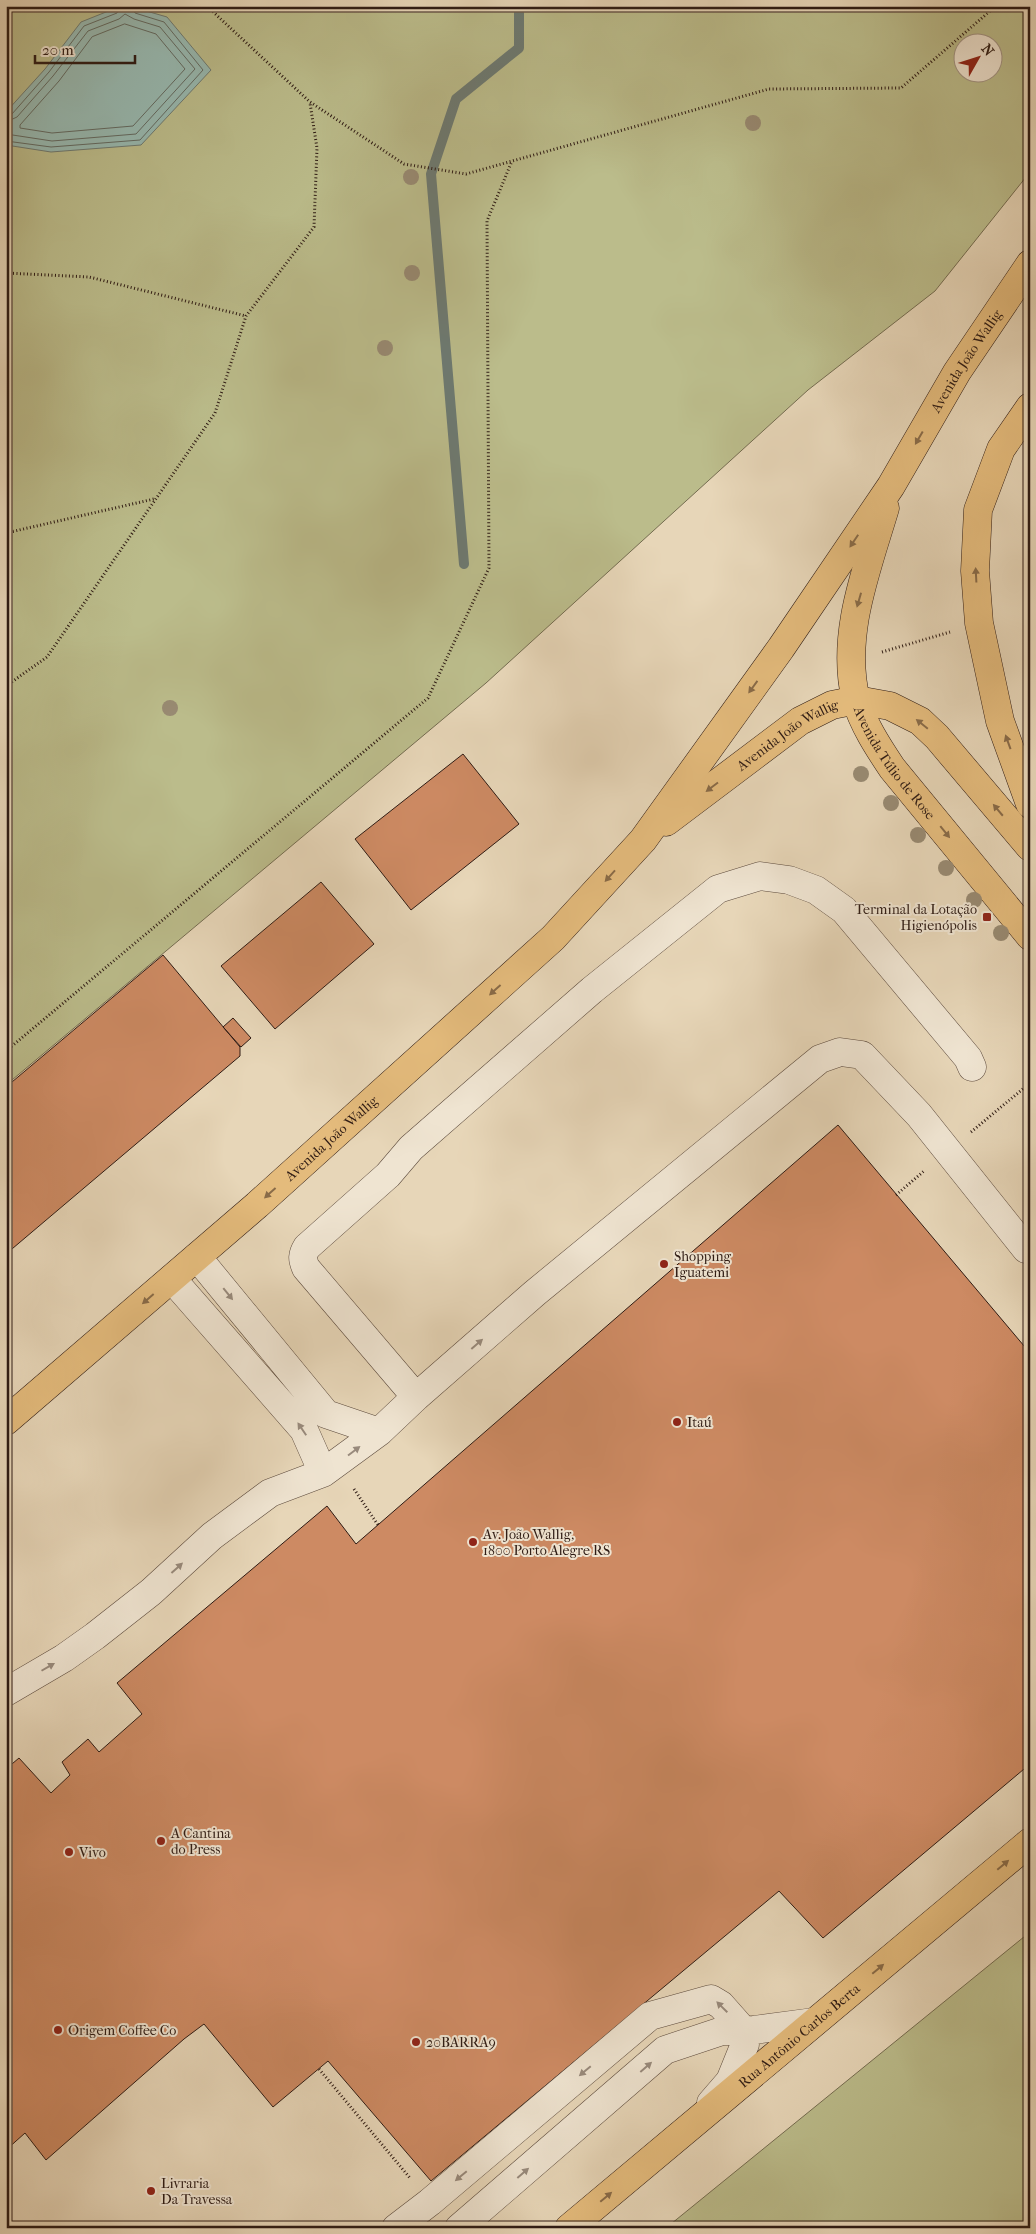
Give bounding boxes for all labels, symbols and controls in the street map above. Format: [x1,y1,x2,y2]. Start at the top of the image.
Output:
scale bar [35,32,135,64]
north arrow [954,32,1004,82]
text: 20 m [42,41,74,59]
text: N [978,41,998,60]
street label: Avenida João Wallig [927,306,1006,417]
one-way arrow [914,431,923,444]
one-way arrow [849,534,859,547]
one-way arrow [971,566,979,582]
one-way arrow [854,593,862,608]
one-way arrow [747,680,758,693]
street label: Avenida João Wallig [733,696,840,775]
street label: Avenida Túlio de Rose [849,703,939,823]
one-way arrow [915,719,929,729]
one-way arrow [1004,734,1011,749]
one-way arrow [706,782,719,793]
one-way arrow [993,804,1004,817]
one-way arrow [940,825,951,838]
one-way arrow [604,869,616,881]
place label: Terminal da Lotação Higienópolis [855,901,977,934]
marker: Terminal da Lotação Higienópolis [981,911,993,923]
one-way arrow [489,984,501,996]
street label: Avenida João Wallig [281,1092,382,1185]
one-way arrow [265,1187,277,1199]
place label: Shopping Iguatemi [674,1248,732,1281]
marker: Shopping Iguatemi [658,1258,670,1270]
one-way arrow [222,1288,233,1301]
one-way arrow [141,1294,154,1305]
one-way arrow [470,1338,483,1349]
place label: Itaú [687,1414,712,1431]
marker: Itaú [671,1416,683,1428]
one-way arrow [297,1422,306,1436]
one-way arrow [347,1445,360,1456]
place label: Av. João Wallig, 1800 Porto Alegre RS [482,1526,610,1559]
marker: Av. João Wallig, 1800 Porto Alegre RS [467,1536,479,1548]
one-way arrow [171,1562,183,1574]
one-way arrow [42,1662,55,1671]
place label: A Cantina do Press [170,1825,231,1858]
marker: A Cantina do Press [155,1835,167,1847]
place label: Vivo [78,1844,106,1861]
marker: Vivo [63,1846,75,1858]
one-way arrow [996,1859,1009,1870]
one-way arrow [872,1963,885,1974]
street label: Rua Antônio Carlos Berta [735,1980,864,2091]
one-way arrow [716,2001,728,2013]
place label: Origem Coffee Co [68,2022,176,2039]
marker: Origem Coffee Co [52,2024,64,2036]
place label: 20BARRA9 [426,2034,496,2051]
marker: 20BARRA9 [410,2036,422,2048]
one-way arrow [639,2061,652,2072]
one-way arrow [579,2066,592,2077]
one-way arrow [516,2167,528,2179]
one-way arrow [455,2170,467,2182]
place label: Livraria Da Travessa [161,2175,233,2208]
marker: Livraria Da Travessa [145,2185,157,2197]
one-way arrow [599,2191,612,2202]

